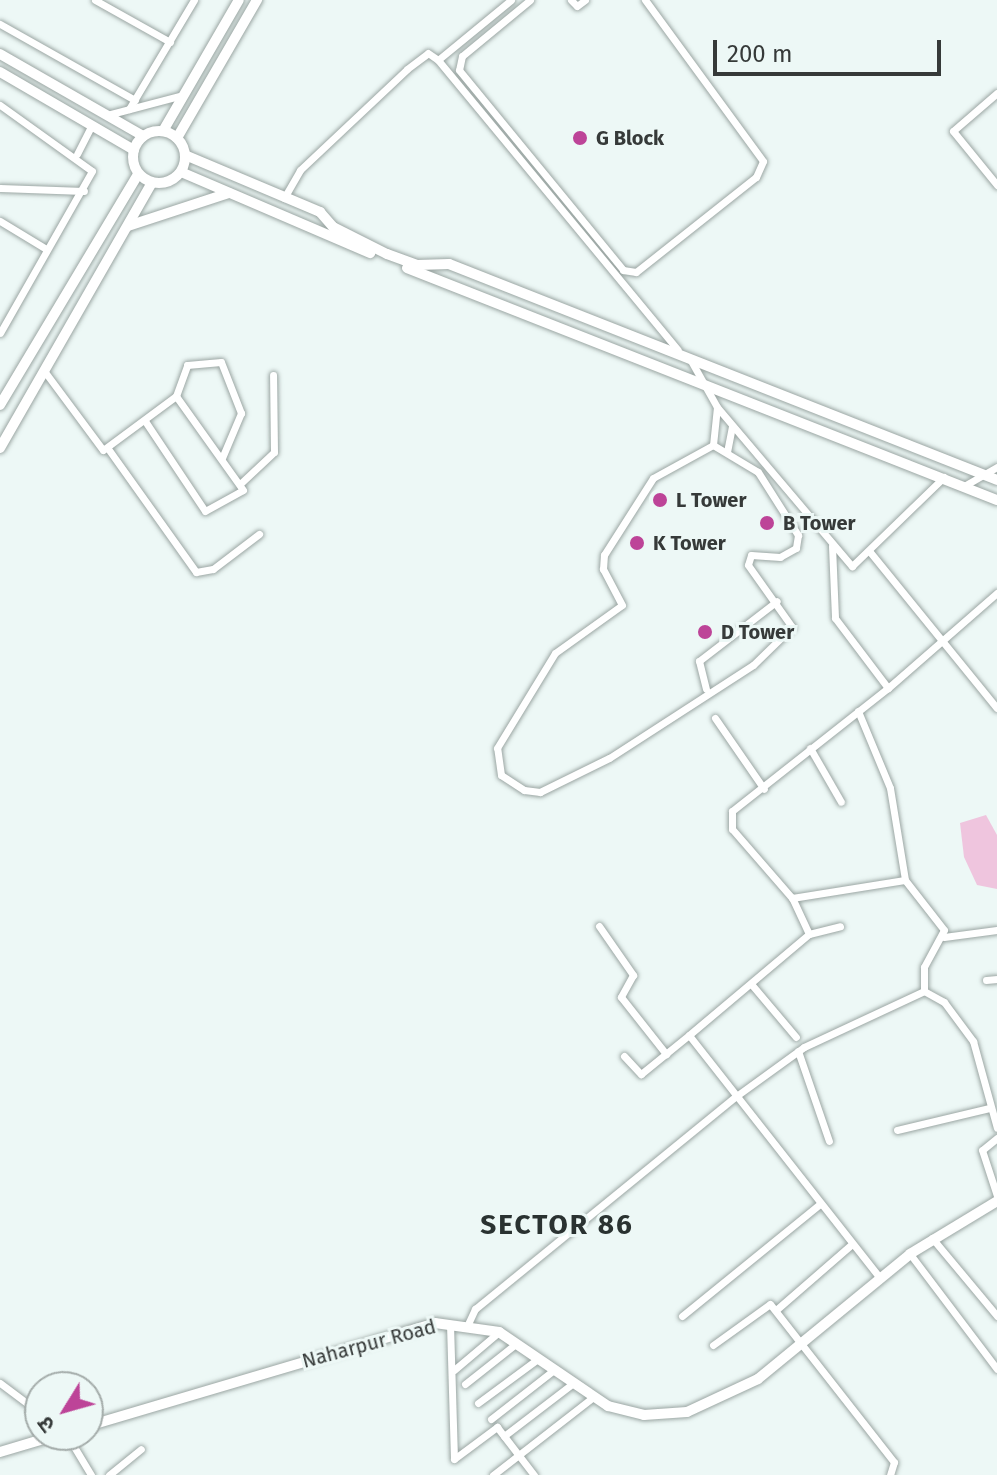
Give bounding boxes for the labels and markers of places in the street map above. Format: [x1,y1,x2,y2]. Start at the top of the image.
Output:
place label: G Block [596,126,664,150]
marker: G Block [571,129,589,147]
place label: L Tower [676,488,746,512]
marker: L Tower [651,491,669,509]
place label: B Tower [783,511,855,535]
marker: B Tower [758,514,776,532]
place label: K Tower [653,531,726,555]
marker: K Tower [628,534,646,552]
place label: D Tower [721,620,794,644]
marker: D Tower [696,623,714,641]

